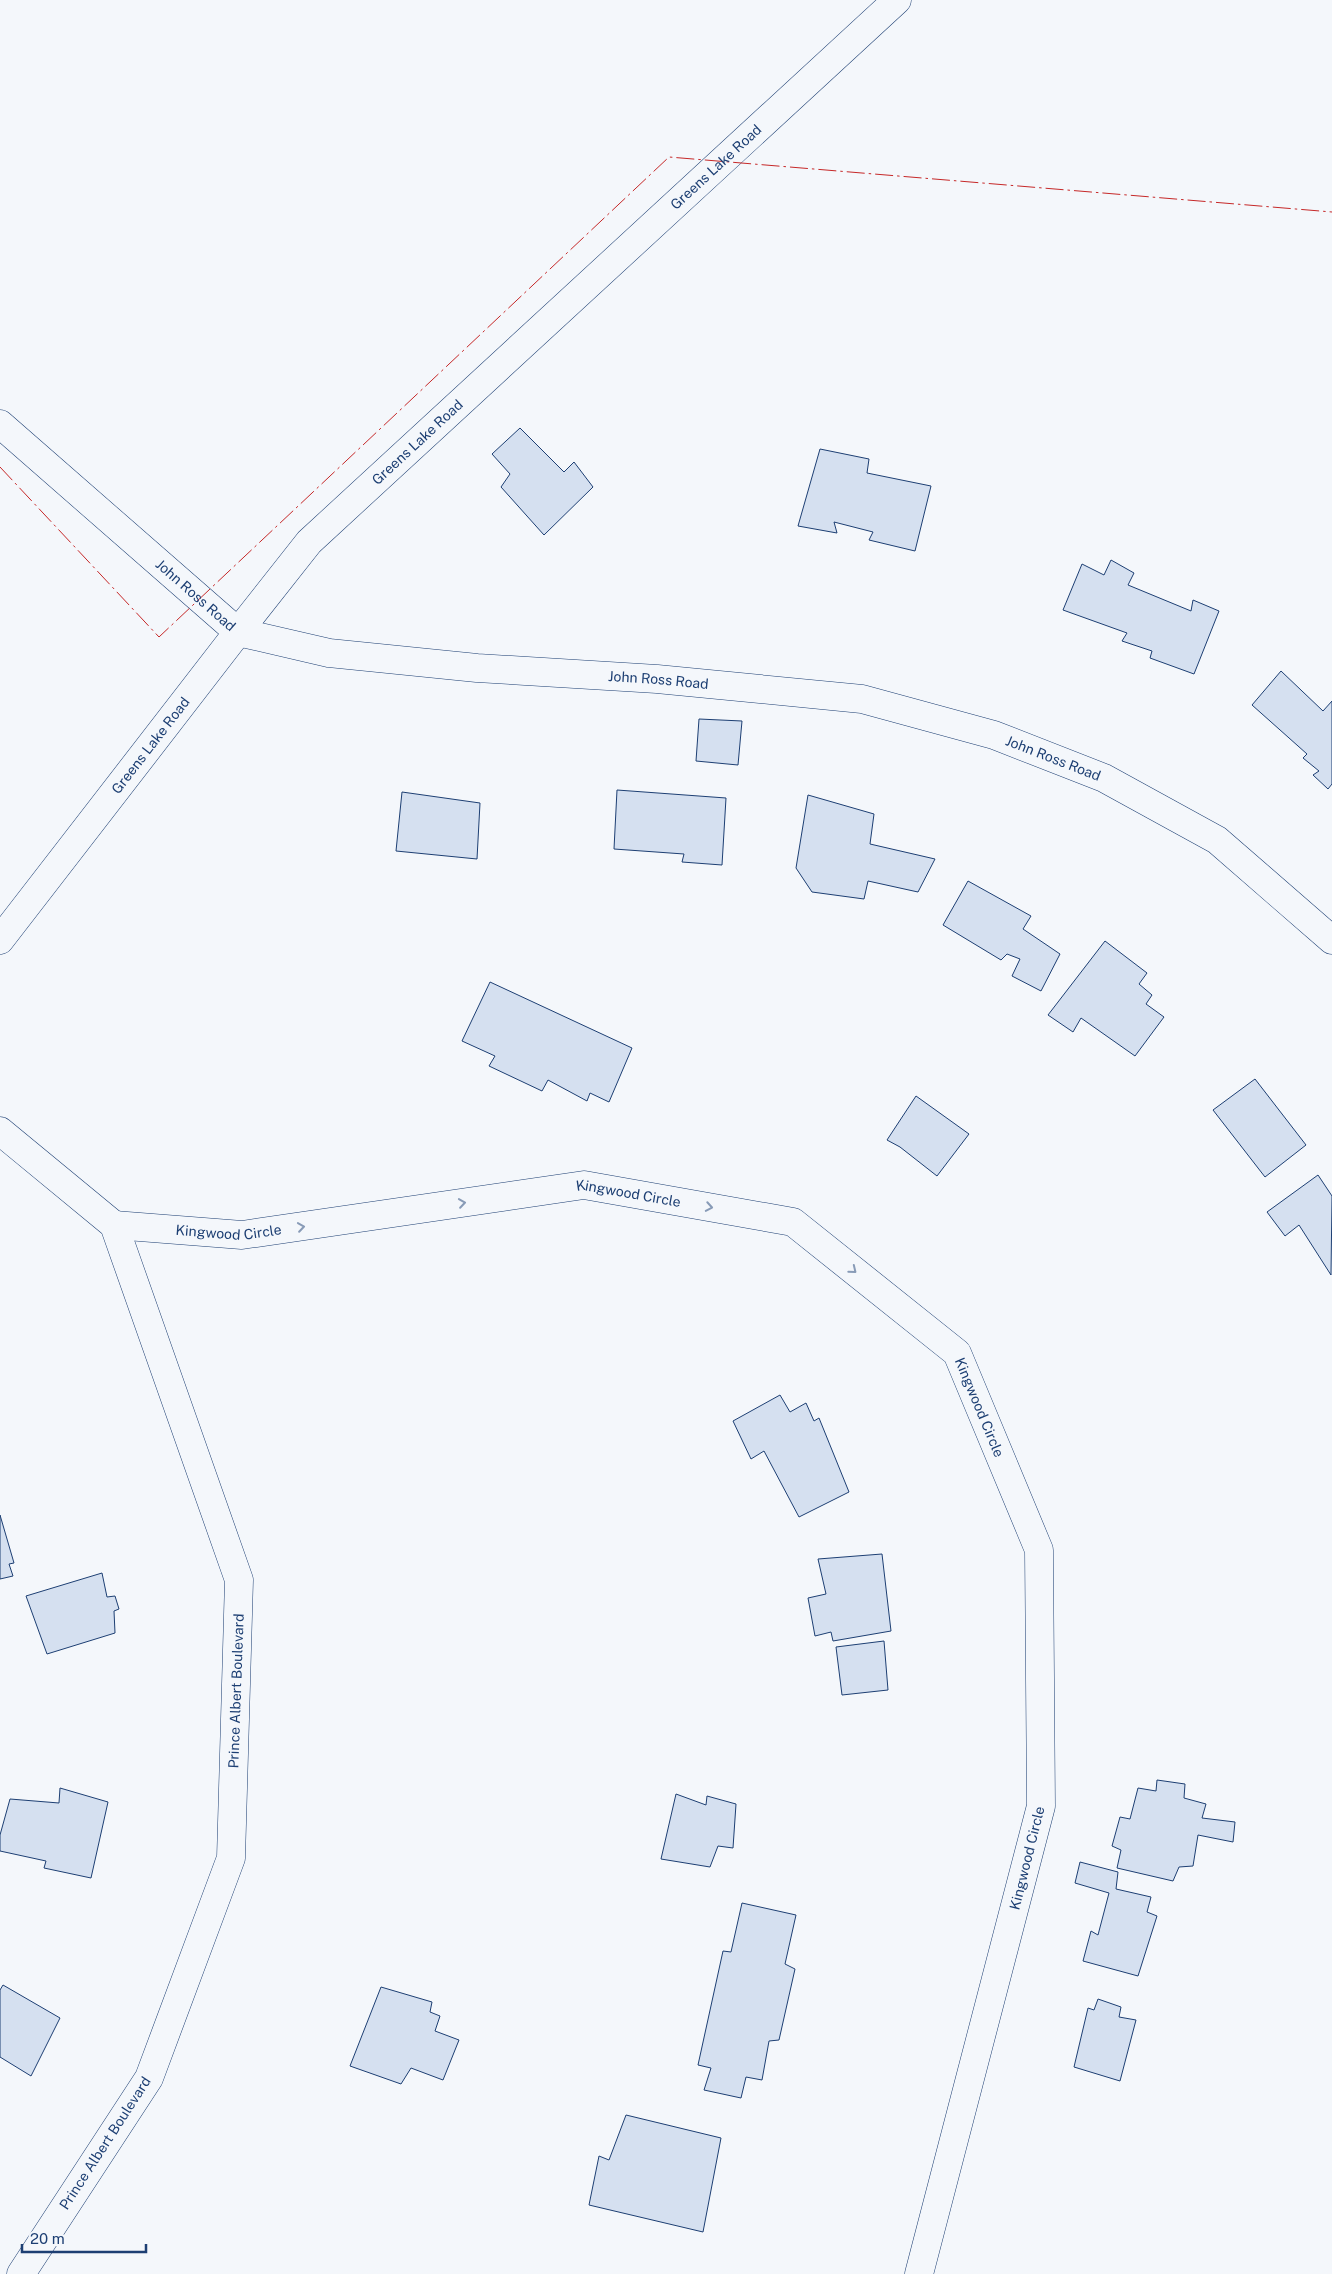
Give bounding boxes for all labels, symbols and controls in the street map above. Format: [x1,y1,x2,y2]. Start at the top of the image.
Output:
street label: Greens Lake Road [667,121,765,213]
street label: Greens Lake Road [369,396,466,488]
street label: John Ross Road [153,556,239,634]
street label: John Ross Road [608,668,709,692]
street label: Greens Lake Road [108,694,193,797]
street label: John Ross Road [1003,732,1103,784]
street label: Kingwood Circle [575,1177,682,1210]
one-way arrow [458,1198,466,1208]
one-way arrow [704,1202,713,1212]
street label: Kingwood Circle [175,1221,283,1243]
one-way arrow [297,1222,306,1232]
one-way arrow [847,1265,856,1273]
street label: Kingwood Circle [952,1355,1007,1459]
street label: Prince Albert Boulevard [225,1613,247,1769]
street label: Kingwood Circle [1006,1804,1048,1911]
street label: Prince Albert Boulevard [56,2074,154,2212]
scale bar [22,2222,146,2254]
text: 20 m [30,2230,65,2247]

